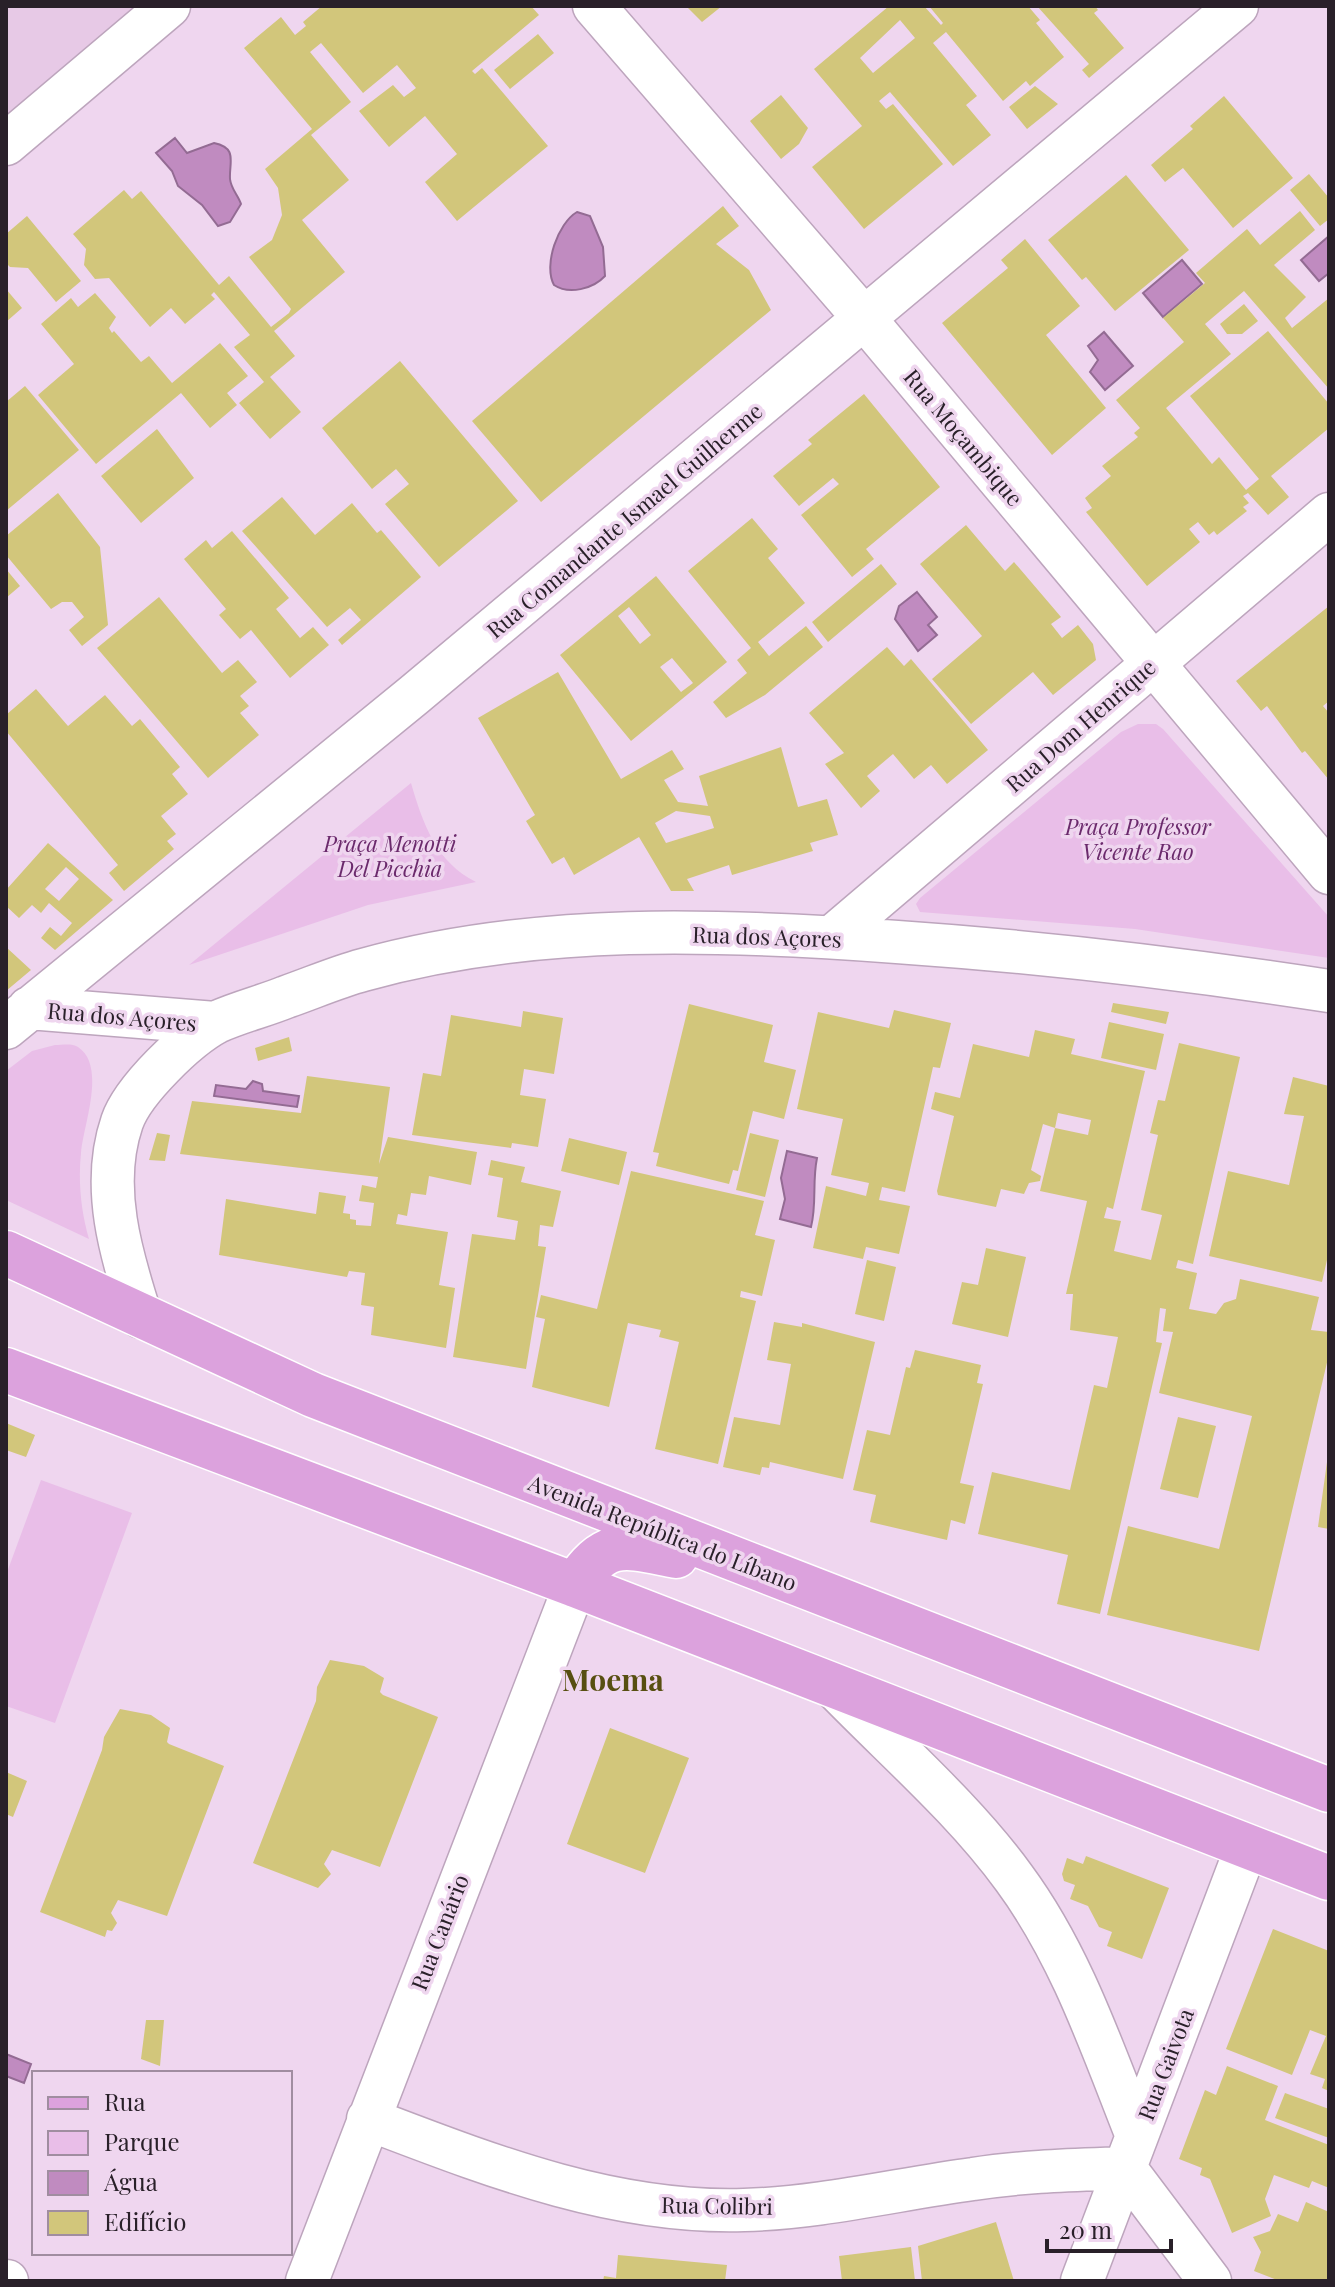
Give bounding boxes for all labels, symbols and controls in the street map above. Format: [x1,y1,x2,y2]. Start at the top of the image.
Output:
street label: Rua Moçambique [898,362,1030,512]
street label: Rua Comandante Ismael Guilherme [480,396,768,644]
street label: Rua Dom Henrique [999,652,1161,798]
park label: Praça Professor Vicente Rao [1064,811,1212,866]
park label: Praça Menotti Del Picchia [323,828,457,883]
street label: Rua dos Açores [692,918,842,954]
street label: Rua dos Açores [46,995,198,1037]
street label: Avenida República do Líbano [524,1467,801,1597]
district label: Moema [562,1659,664,1699]
street label: Rua Canário [403,1870,475,1994]
street label: Rua Gaivota [1130,2004,1200,2124]
legend [32,2071,292,2255]
text: Rua [104,2085,145,2117]
text: Parque [104,2125,180,2157]
text: Água [103,2165,158,2197]
street label: Rua Colibri [661,2189,773,2221]
scale bar [1047,2203,1171,2253]
text: Edifício [104,2205,186,2237]
text: 20 m [1059,2213,1112,2245]

